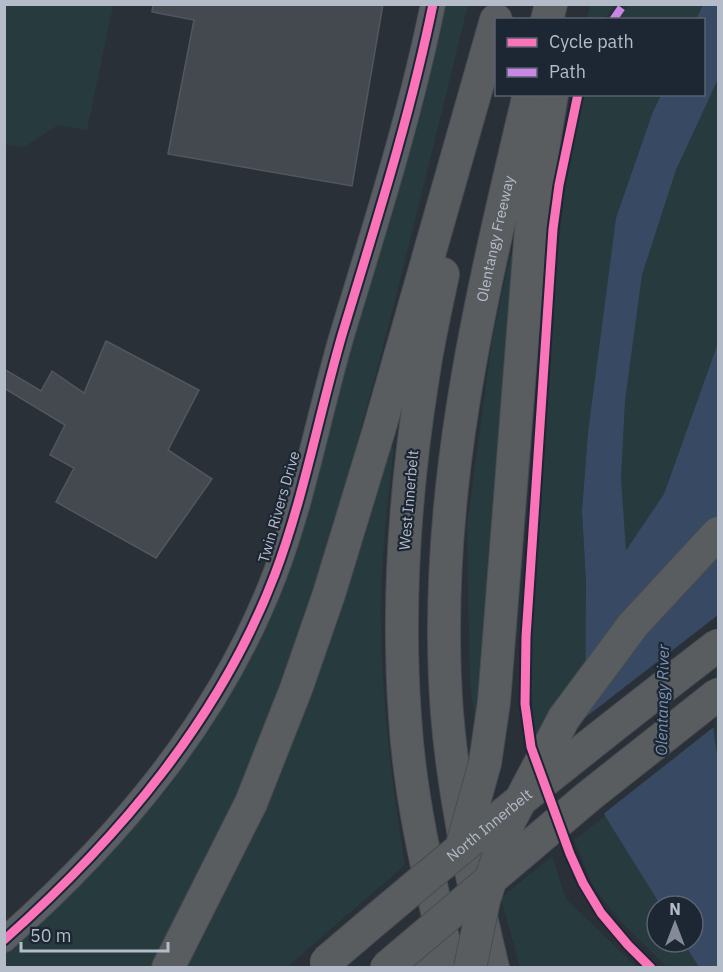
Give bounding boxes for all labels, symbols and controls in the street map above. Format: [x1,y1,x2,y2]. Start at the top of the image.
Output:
legend [495,18,705,96]
text: Cycle path [549,30,634,53]
text: Path [549,60,586,83]
street label: Olentangy Freeway [472,173,519,304]
street label: Twin Rivers Drive [253,449,304,565]
street label: West Innerbelt [395,449,422,551]
water label: Olentangy River [651,643,673,756]
street label: North Innerbelt [442,785,536,866]
north arrow [645,894,705,954]
text: N [669,899,681,919]
scale bar [21,915,168,953]
text: 50 m [30,924,72,947]

